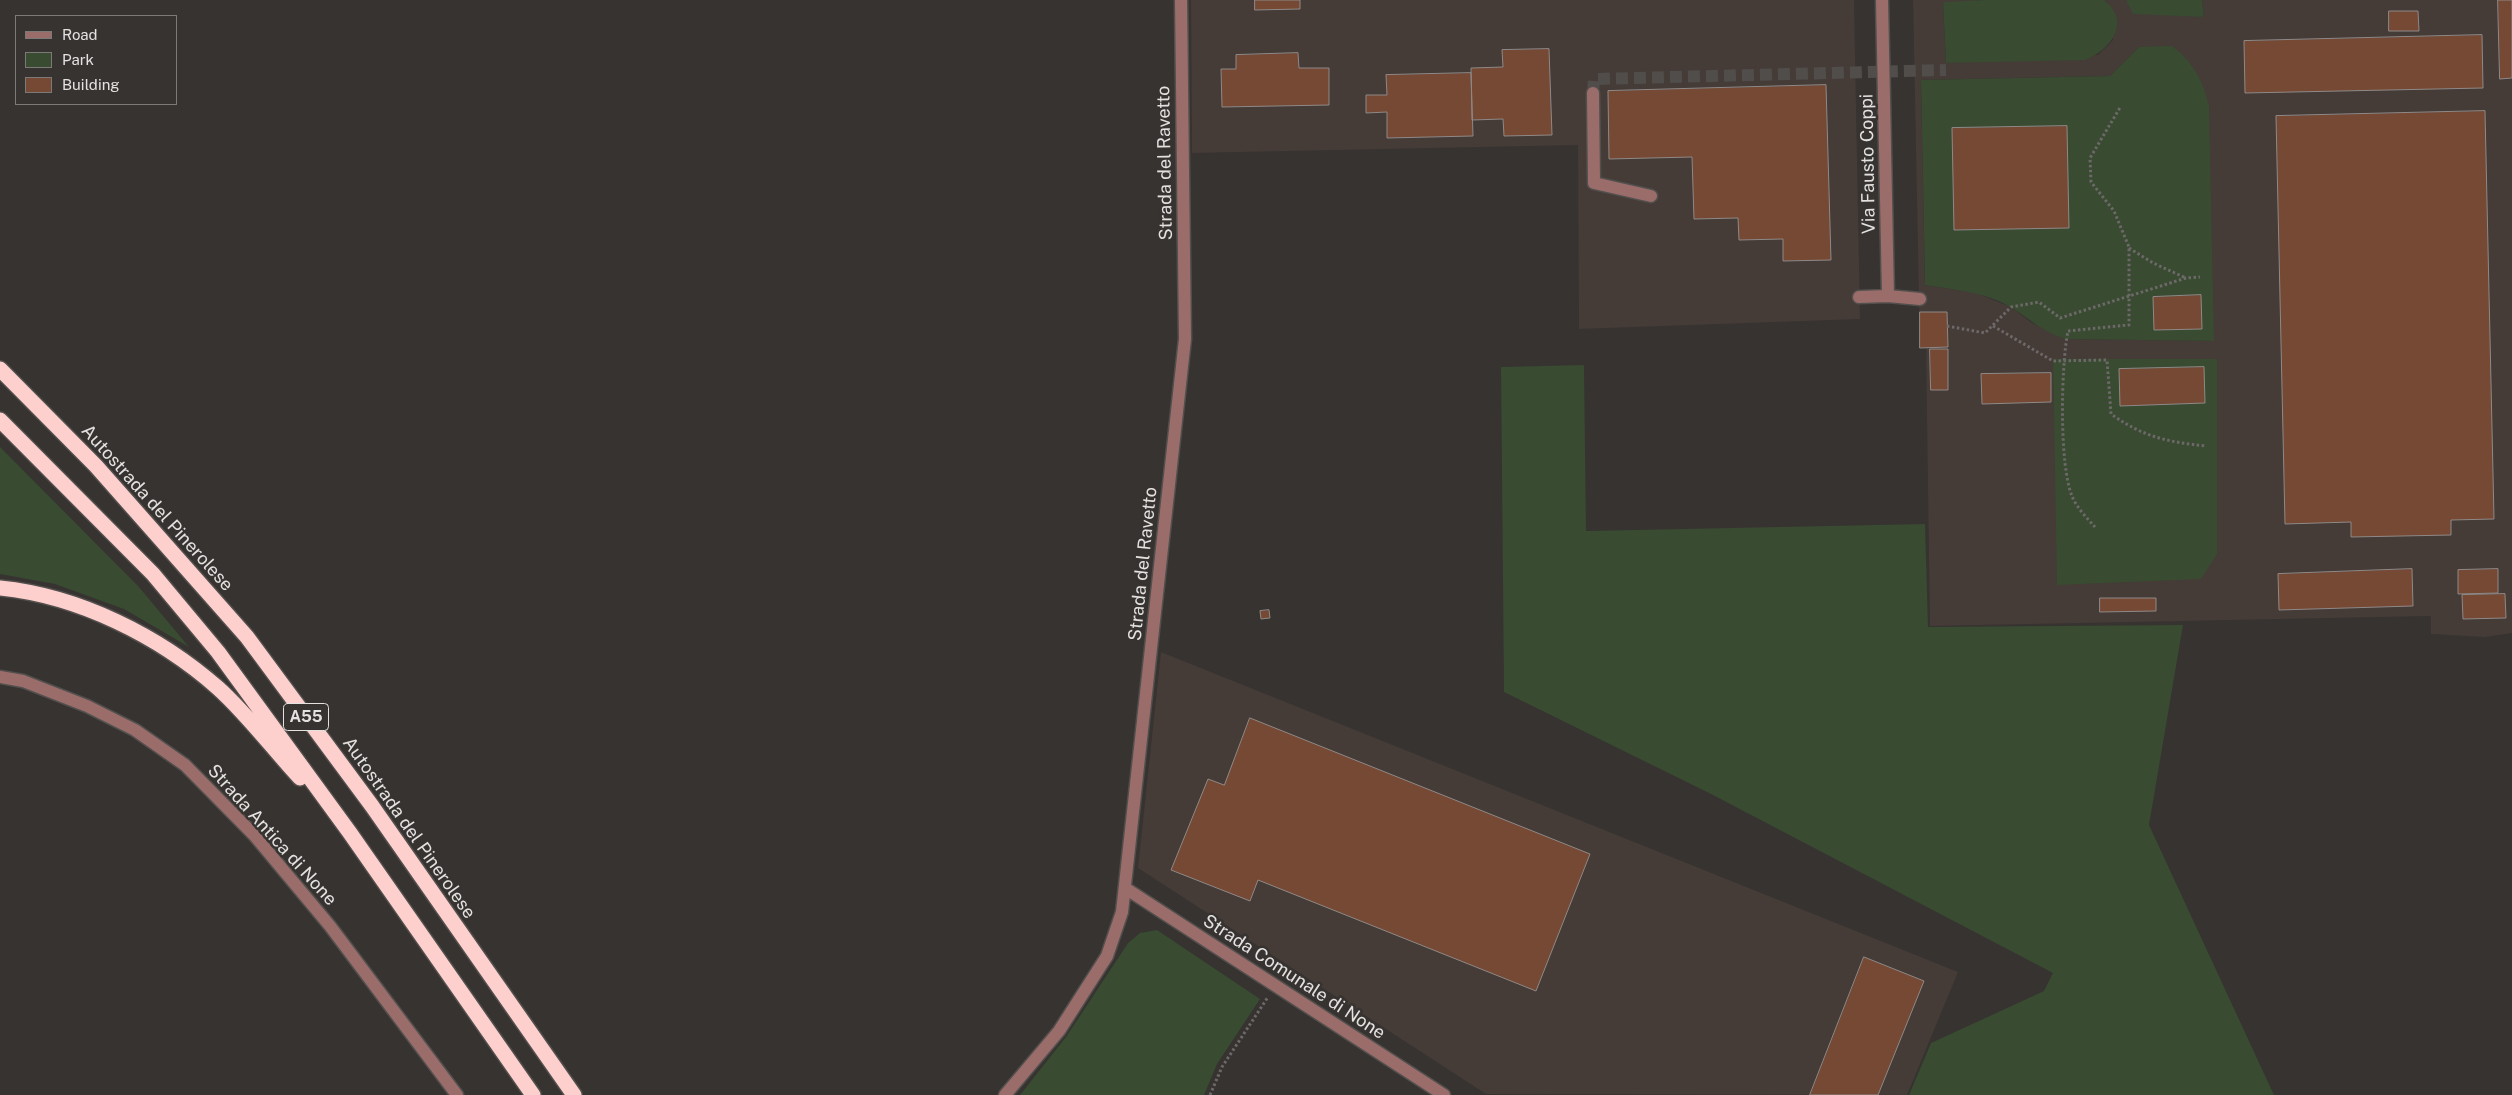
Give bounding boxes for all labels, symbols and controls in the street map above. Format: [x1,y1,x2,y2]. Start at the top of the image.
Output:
legend [15,15,178,105]
text: Road [62,26,98,43]
text: Park [62,51,94,68]
text: Building [62,76,120,93]
street label: Strada del Ravetto [1153,86,1177,240]
street label: Via Fausto Coppi [1856,94,1880,234]
street label: Autostrada del Pinerolese [77,420,237,596]
street label: Strada del Ravetto [1124,486,1162,642]
road number: A55 [284,704,328,730]
street label: Autostrada del Pinerolese [338,733,480,923]
street label: Strada Antica di None [203,760,341,910]
street label: Strada Comunale di None [1199,910,1389,1044]

